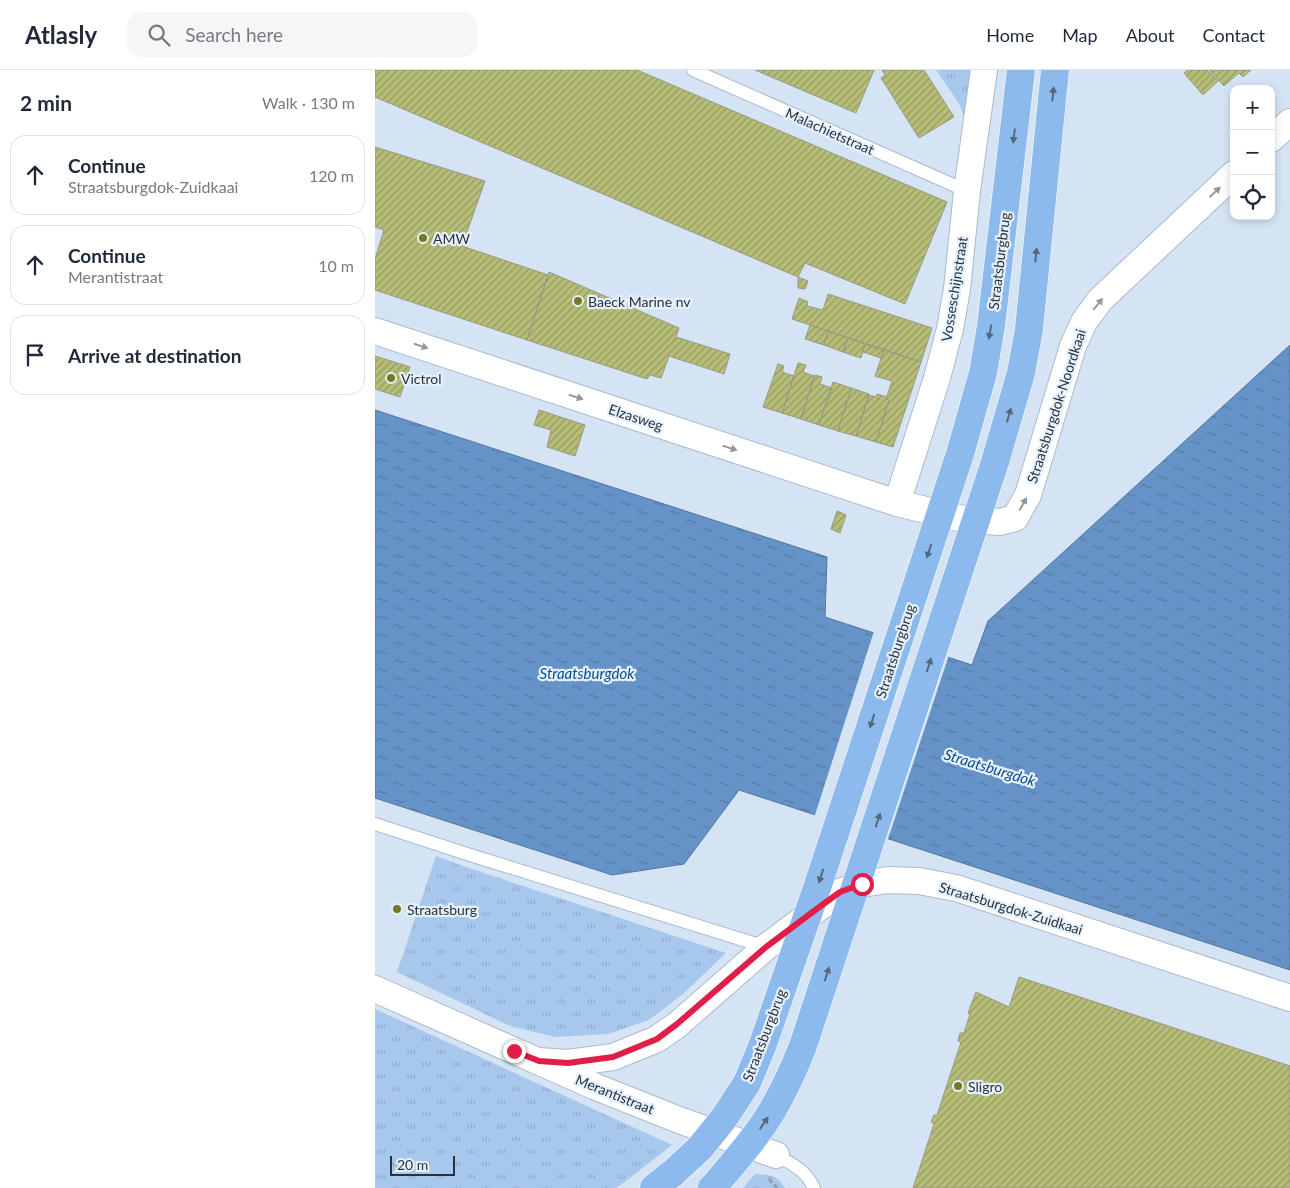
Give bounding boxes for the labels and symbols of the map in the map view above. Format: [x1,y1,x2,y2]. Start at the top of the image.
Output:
one-way arrow [1049,85,1057,101]
street label: Malachietstraat [783,104,877,158]
one-way arrow [1010,128,1018,144]
one-way arrow [1209,186,1221,198]
street label: Straatsburgbrug [985,211,1013,311]
place label: AMW [433,230,470,247]
marker: AMW [417,232,429,244]
street label: Vosseschijnstraat [937,235,971,343]
one-way arrow [1032,247,1040,263]
place label: Baeck Marine nv [588,293,691,310]
marker: Baeck Marine nv [572,295,584,307]
one-way arrow [1092,298,1103,311]
one-way arrow [986,324,994,340]
street label: Straatsburgdok-Noordkaai [1023,327,1089,485]
one-way arrow [414,343,429,350]
place label: Victrol [401,370,442,387]
marker: Victrol [385,372,397,384]
one-way arrow [568,394,583,401]
street label: Elzasweg [607,400,665,434]
one-way arrow [1006,407,1014,422]
one-way arrow [723,444,738,452]
one-way arrow [1018,497,1027,510]
one-way arrow [924,543,932,558]
street label: Straatsburgbrug [872,602,918,700]
one-way arrow [925,657,933,672]
water label: Straatsburgdok [540,664,635,682]
one-way arrow [868,714,875,729]
water label: Straatsburgdok [942,745,1039,790]
one-way arrow [875,812,883,827]
one-way arrow [817,868,824,883]
route start [851,873,874,896]
street label: Straatsburgdok-Zuidkaai [937,878,1085,938]
place label: Straatsburg [407,901,477,918]
marker: Straatsburg [391,903,403,915]
one-way arrow [824,966,831,981]
street label: Straatsburgbrug [738,986,790,1084]
route end [503,1040,526,1063]
street label: Merantistraat [573,1071,657,1117]
place label: Sligro [968,1078,1002,1095]
marker: Sligro [952,1080,964,1092]
one-way arrow [759,1116,769,1130]
scale bar [390,1153,455,1176]

